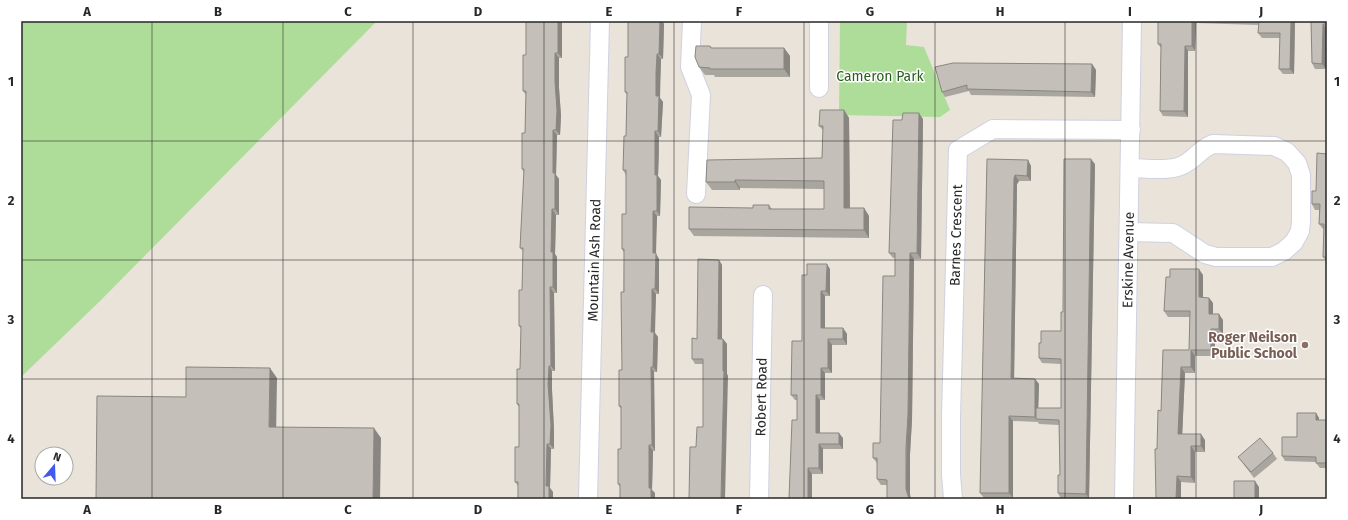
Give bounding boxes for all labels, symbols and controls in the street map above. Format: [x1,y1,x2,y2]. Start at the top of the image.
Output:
text: A [82,4,91,19]
text: B [214,4,222,19]
text: C [344,4,352,19]
text: D [474,4,483,19]
text: E [606,4,613,19]
text: F [736,4,743,19]
text: G [866,4,874,19]
text: H [996,4,1004,19]
text: I [1128,4,1132,19]
text: J [1258,4,1263,19]
park label: Cameron Park [836,68,925,85]
text: 1 [8,74,14,89]
text: 1 [1334,74,1340,89]
street label: Barnes Crescent [946,183,966,286]
text: 2 [8,193,15,208]
text: 2 [1334,193,1341,208]
street label: Mountain Ash Road [584,198,604,322]
street label: Erskine Avenue [1119,212,1137,308]
text: 3 [7,312,15,327]
text: 3 [1333,312,1341,327]
place label: Roger Neilson Public School [1208,329,1298,362]
marker: Roger Neilson Public School [1300,340,1310,350]
street label: Robert Road [752,357,770,437]
text: 4 [7,431,15,446]
text: 4 [1333,431,1341,446]
north arrow [34,446,74,486]
text: N [52,450,63,464]
text: A [82,502,91,517]
text: B [214,502,222,517]
text: C [344,502,352,517]
text: D [474,502,483,517]
text: E [606,502,613,517]
text: F [736,502,743,517]
text: G [866,502,874,517]
text: H [996,502,1004,517]
text: I [1128,502,1132,517]
text: J [1258,502,1263,517]

